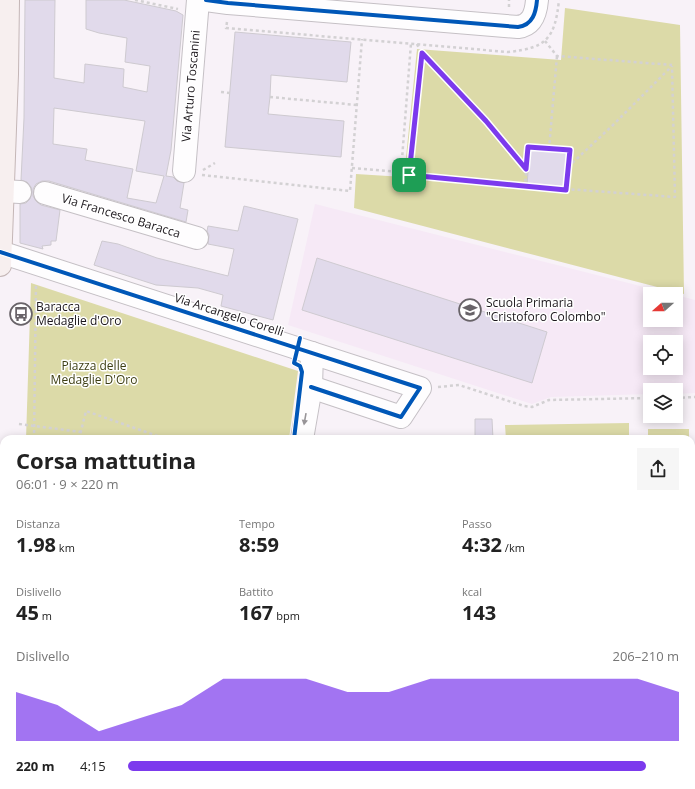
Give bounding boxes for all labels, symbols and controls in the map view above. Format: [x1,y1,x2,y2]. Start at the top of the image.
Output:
street label: Via Arturo Toscanini [177,29,204,143]
pin [392,158,426,192]
icon: arrive [398,164,420,186]
street label: Via Francesco Baracca [60,189,183,242]
north arrow [643,287,683,327]
map controls [643,287,683,423]
street label: Via Arcangelo Corelli [172,289,286,340]
place label: Scuola Primaria "Cristoforo Colombo" [486,294,605,325]
school or university icon: Scuola Primaria "Cristoforo Colombo" [457,297,483,323]
place label: Baracca Medaglie d'Oro [36,298,121,329]
bus stop icon: Baracca Medaglie d'Oro [8,301,34,327]
button: locate [643,335,683,375]
park label: Piazza delle Medaglie D'Oro [51,357,137,388]
button: layers [643,383,683,423]
one-way arrow [302,413,308,425]
text: Corsa mattutina [16,445,196,475]
button: share [637,448,679,490]
text: 06:01 · 9 × 220 m [16,475,119,493]
text: Distanza [16,516,60,531]
text: Tempo [239,516,275,531]
text: Passo [462,516,492,531]
text: 1.98 [16,531,56,558]
text: 8:59 [239,531,279,558]
text: 4:32 [462,531,502,558]
text: km [56,540,75,555]
text: /km [502,540,525,555]
text: Dislivello [16,584,61,599]
text: Battito [239,584,273,599]
text: kcal [462,584,482,599]
text: 45 [16,599,39,626]
text: 167 [239,599,273,626]
text: 143 [462,599,496,626]
text: m [39,608,52,623]
text: bpm [273,608,300,623]
text: Dislivello [16,647,70,665]
text: 206–210 m [612,647,679,665]
text: 220 m [16,757,54,775]
text: 4:15 [80,757,106,775]

